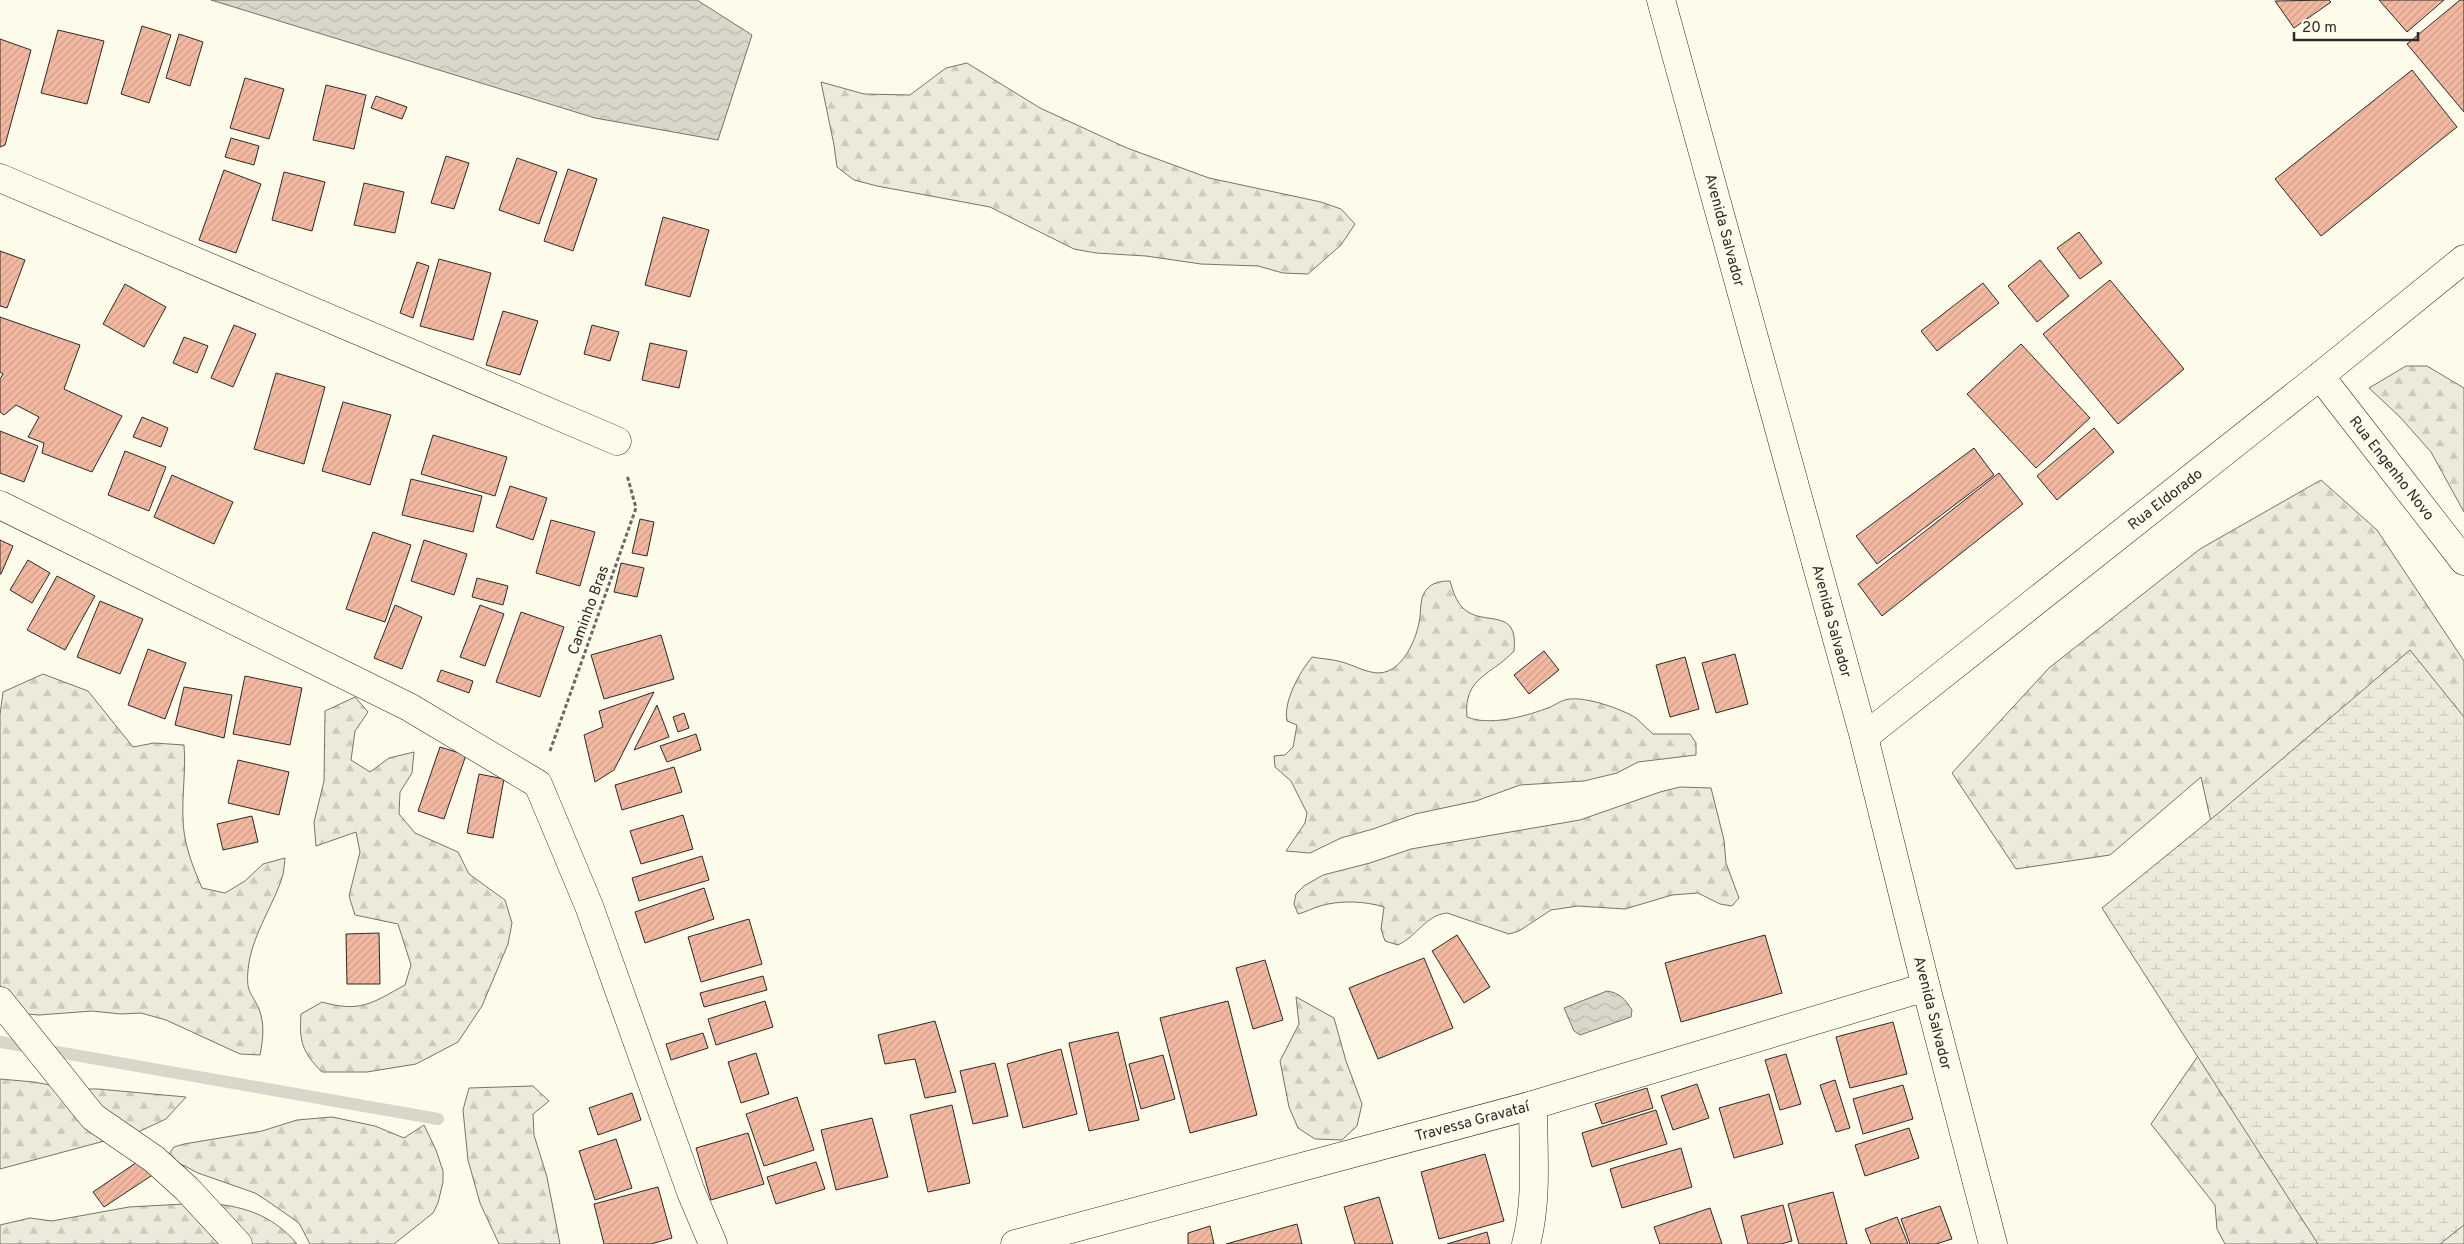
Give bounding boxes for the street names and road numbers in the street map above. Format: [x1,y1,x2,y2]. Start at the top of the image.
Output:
street label: Avenida Salvador [1699,172,1748,289]
street label: Rua Engenho Novo [2344,413,2438,525]
street label: Rua Eldorado [2125,465,2207,535]
street label: Caminho Bras [564,563,614,658]
street label: Avenida Salvador [1806,563,1855,680]
street label: Avenida Salvador [1908,955,1955,1072]
street label: Travessa Gravataí [1413,1098,1533,1147]

